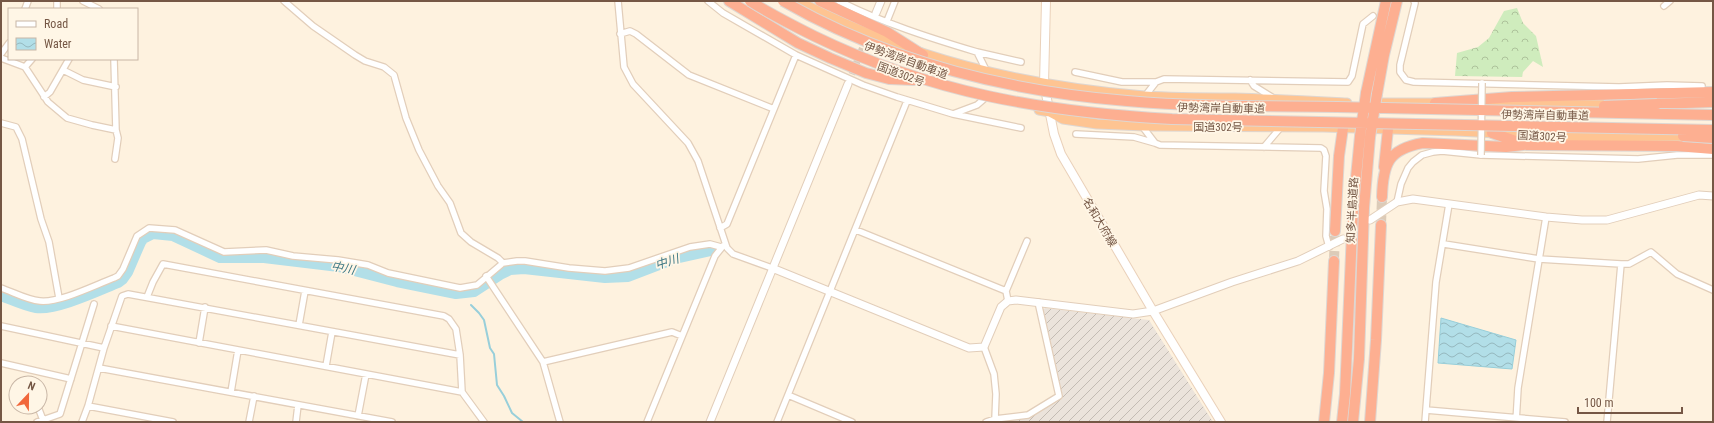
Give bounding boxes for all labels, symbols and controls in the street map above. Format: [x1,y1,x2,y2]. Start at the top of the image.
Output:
legend [8,8,138,60]
text: Road [44,17,68,31]
text: Water [44,37,72,51]
street label: 伊勢湾岸自動車道 [862,39,949,82]
street label: 国道302号 [875,60,926,89]
street label: 伊勢湾岸自動車道 [1177,101,1265,116]
street label: 伊勢湾岸自動車道 [1501,108,1589,123]
street label: 国道302号 [1193,121,1243,134]
street label: 国道302号 [1517,129,1567,144]
street label: 知多半島道路 [1344,177,1361,243]
street label: 名和大府線 [1080,195,1119,249]
water label: 中川 [653,251,682,272]
water label: 中川 [330,259,358,278]
north arrow [8,375,48,415]
text: N [26,379,37,394]
scale bar [1578,389,1682,415]
text: 100 m [1584,396,1614,410]

